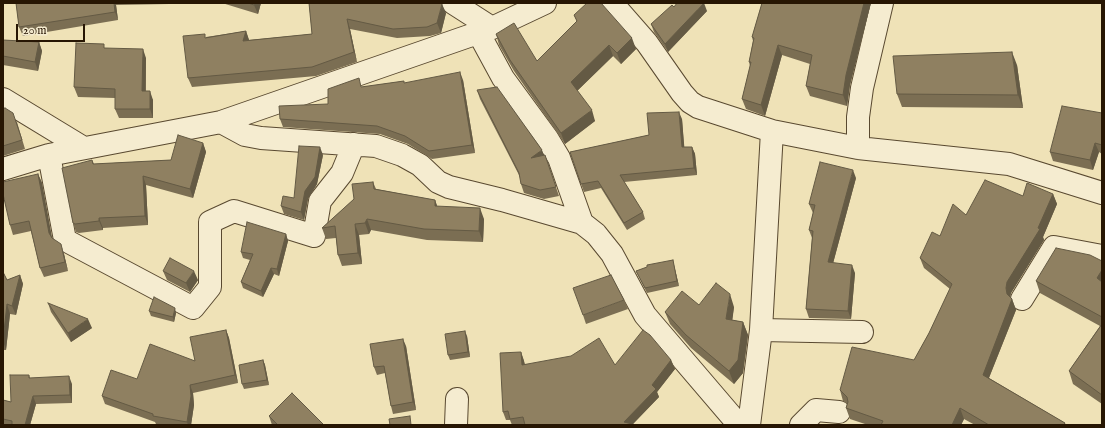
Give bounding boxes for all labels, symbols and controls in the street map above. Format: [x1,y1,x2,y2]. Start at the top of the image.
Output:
scale bar [18,16,87,42]
text: 20 m [23,23,46,38]

